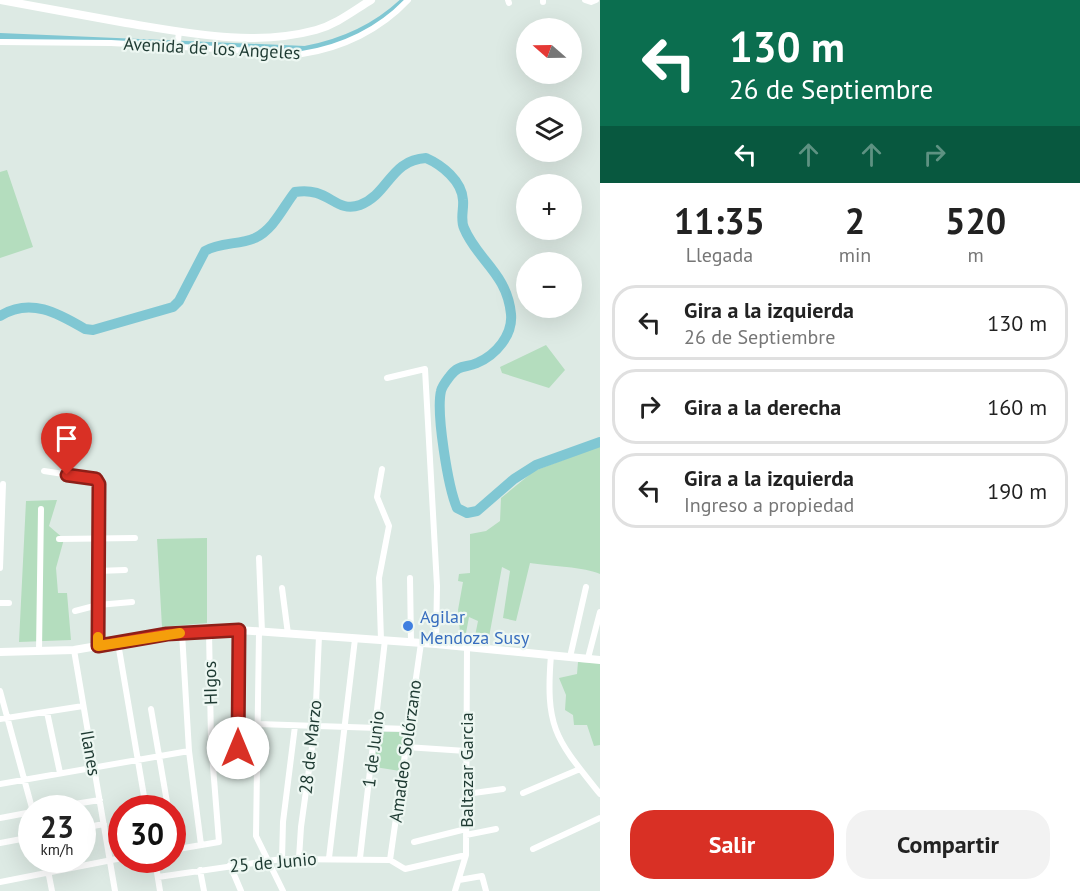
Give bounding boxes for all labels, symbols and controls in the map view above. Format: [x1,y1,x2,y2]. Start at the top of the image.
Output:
north arrow [516,18,582,84]
map controls [516,18,582,318]
text: 130 m [729,19,845,74]
icon: left [630,24,708,102]
street label: Avenida de los Angeles [123,32,301,64]
text: 26 de Septiembre [729,72,933,106]
button: layers [516,96,582,162]
icon: left [729,138,762,171]
icon: ahead [792,138,825,171]
icon: ahead [855,138,888,171]
icon: right [918,138,951,171]
button: + [516,174,582,240]
text: 11:35 [674,197,765,244]
text: 2 [845,197,865,244]
text: 520 [945,197,1006,244]
text: Llegada [686,242,753,268]
text: min [839,242,871,268]
text: m [968,242,984,268]
button: − [516,252,582,318]
text: Gira a la izquierda [684,296,854,324]
icon: left [633,306,666,339]
text: 130 m [987,309,1047,337]
text: 26 de Septiembre [684,324,835,350]
icon: right [633,390,666,423]
text: Gira a la derecha [684,393,841,421]
text: 160 m [987,393,1047,421]
pin [41,413,92,475]
icon: arrive [50,422,83,455]
text: Gira a la izquierda [684,464,854,492]
icon: left [633,474,666,507]
text: 190 m [987,477,1047,505]
text: Ingreso a propiedad [684,492,854,518]
place label: Agilar Mendoza Susy [420,605,530,649]
marker: Agilar Mendoza Susy [401,619,415,633]
street label: HIgos [198,660,222,706]
street label: Amadeo Solórzano [384,678,426,824]
street label: 28 de Marzo [294,699,326,795]
street label: 1 de Junio [357,709,389,789]
street label: Baltazar Garcia [455,712,478,828]
position arrow [206,716,270,780]
street label: Ilanes [76,728,106,778]
speed limit sign: 30 [108,795,186,873]
text: 23 [40,807,74,846]
button: Salir [630,810,834,879]
button: Compartir [846,810,1050,879]
text: km/h [41,840,73,859]
street label: 25 de Junio [228,847,318,877]

